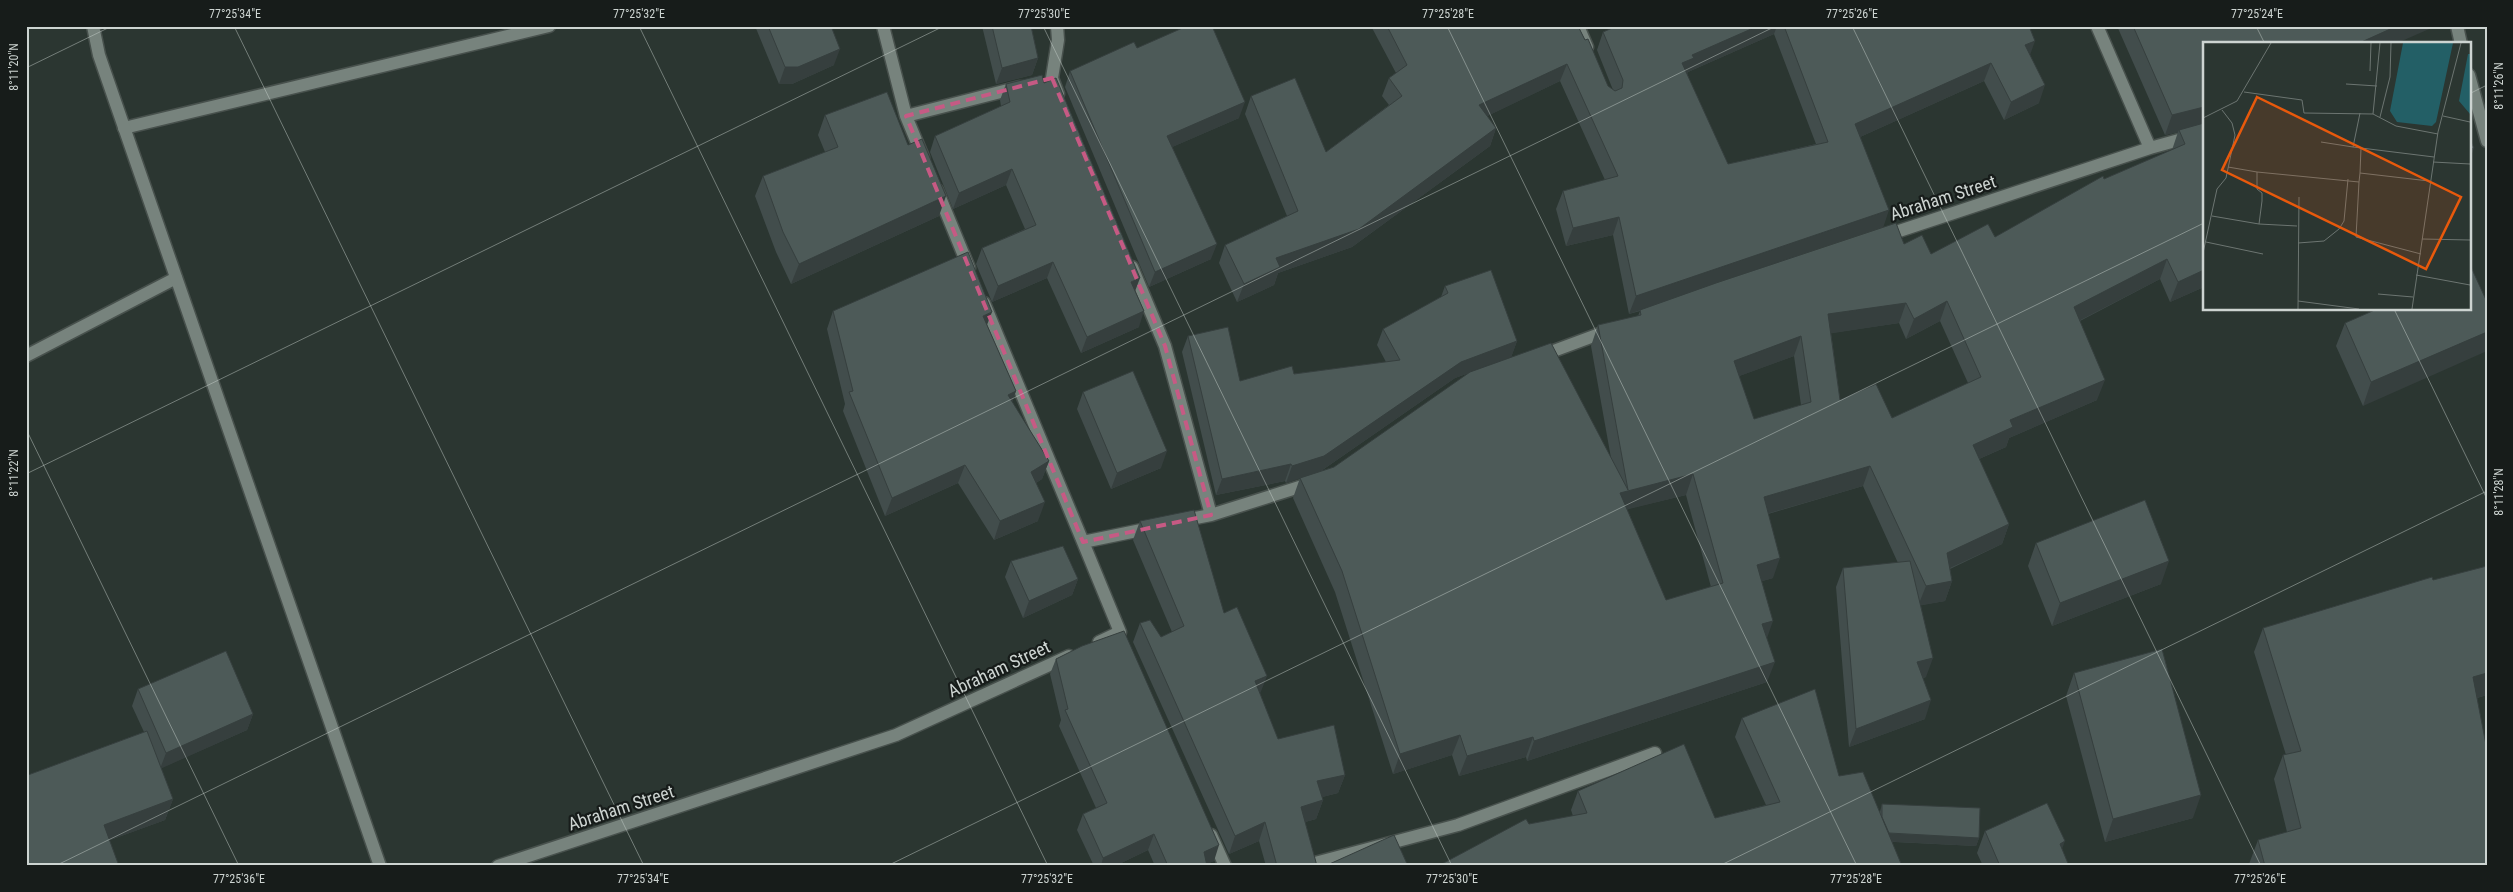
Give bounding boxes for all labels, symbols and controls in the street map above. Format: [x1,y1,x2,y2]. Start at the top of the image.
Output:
text: 77°25'34"E [209,7,261,21]
text: 77°25'32"E [613,7,665,21]
text: 77°25'30"E [1018,7,1070,21]
text: 77°25'28"E [1422,7,1474,21]
text: 77°25'26"E [1826,7,1878,21]
text: 77°25'24"E [2231,7,2283,21]
inset map [2203,42,2470,310]
text: 8°11'20"N [7,43,21,91]
text: 8°11'26"N [2492,62,2506,110]
street label: Abraham Street [1887,171,1998,225]
text: 8°11'22"N [7,449,21,497]
text: 8°11'28"N [2492,468,2506,516]
street label: Abraham Street [944,636,1053,701]
street label: Abraham Street [565,781,676,835]
text: 77°25'36"E [213,872,265,886]
text: 77°25'34"E [617,872,669,886]
text: 77°25'32"E [1021,872,1073,886]
text: 77°25'30"E [1426,872,1478,886]
text: 77°25'28"E [1830,872,1882,886]
text: 77°25'26"E [2234,872,2286,886]

